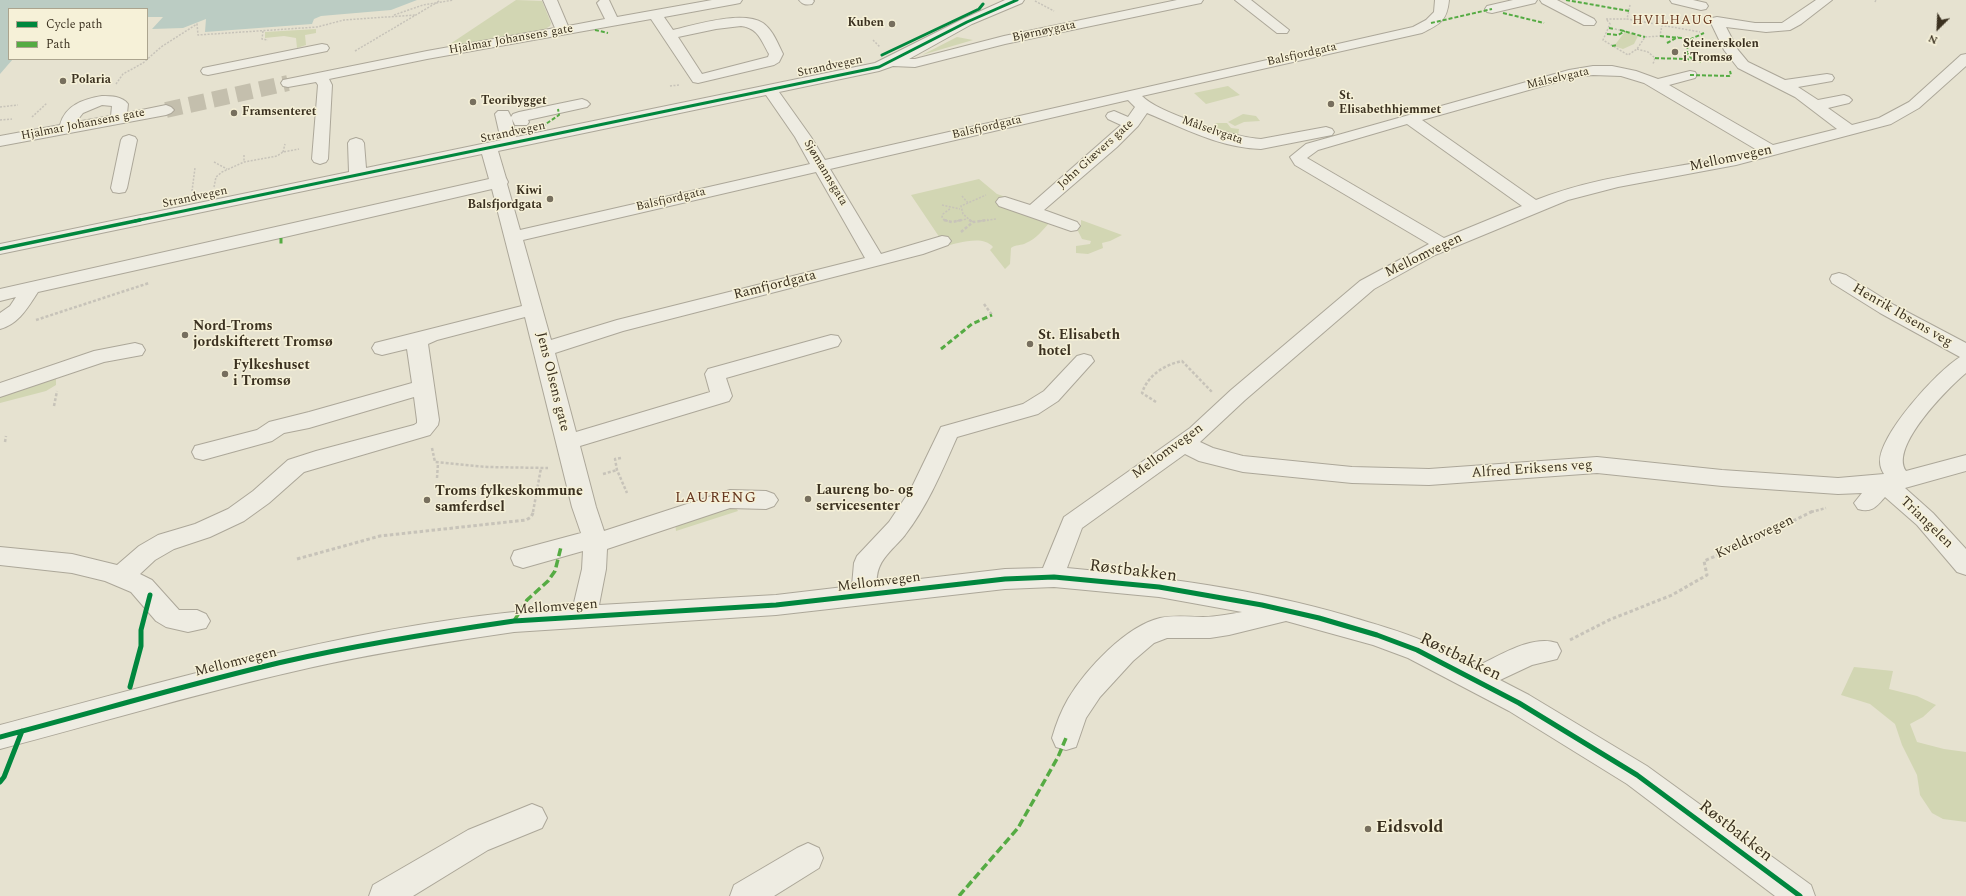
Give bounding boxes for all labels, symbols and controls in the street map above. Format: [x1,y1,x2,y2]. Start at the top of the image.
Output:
legend [8,8,148,60]
north arrow [1918,8,1958,48]
district label: HVILHAUG [1632,13,1714,29]
text: Cycle path [46,15,103,34]
place label: Kuben [847,17,884,31]
street label: Bjørnøygata [1011,18,1077,46]
marker: Kuben [887,19,897,29]
street label: Hjalmar Johansens gate [448,22,574,58]
text: N [1925,30,1940,49]
text: Path [46,35,71,54]
place label: Steinerskolen i Tromsø [1683,38,1759,66]
street label: Balsfjordgata [1266,40,1338,70]
marker: Steinerskolen i Tromsø [1670,47,1680,57]
street label: Strandvegen [796,53,864,81]
street label: Målselvgata [1525,65,1591,93]
place label: Polaria [71,74,111,88]
marker: Polaria [58,76,68,86]
place label: St. Elisabethhjemmet [1339,90,1441,118]
place label: Teoribygget [481,95,547,109]
marker: Teoribygget [468,97,478,107]
marker: St. Elisabethhjemmet [1326,99,1336,109]
street label: Hjalmar Johansens gate [20,106,146,144]
place label: Framsenteret [242,106,316,120]
marker: Framsenteret [229,108,239,118]
street label: Balsfjordgata [951,113,1023,143]
street label: Målselvgata [1180,114,1244,148]
street label: John Giævers gate [1055,117,1137,193]
street label: Strandvegen [479,119,547,147]
street label: Sjømannsgata [800,137,850,209]
street label: Mellomvegen [1688,142,1774,176]
street label: Strandvegen [161,184,229,212]
place label: Kiwi Balsfjordgata [468,185,542,213]
street label: Balsfjordgata [635,185,707,215]
marker: Kiwi Balsfjordgata [545,194,555,204]
street label: Mellomvegen [1383,230,1465,282]
street label: Ramfjordgata [732,268,818,304]
street label: Henrik Ibsens veg [1849,281,1955,351]
place label: Nord-Troms jordskifterett Tromsø [193,319,333,352]
place label: St. Elisabeth hotel [1038,328,1120,360]
marker: Nord-Troms jordskifterett Tromsø [180,330,190,340]
street label: Jens Olsens gate [532,331,572,433]
marker: St. Elisabeth hotel [1025,339,1035,349]
place label: Fylkeshuset i Tromsø [233,358,310,390]
marker: Fylkeshuset i Tromsø [220,369,230,379]
street label: Mellomvegen [1129,421,1207,483]
street label: Alfred Eriksens veg [1471,457,1593,483]
place label: Laureng bo- og servicesenter [816,483,913,516]
place label: Troms fylkeskommune samferdsel [435,484,583,516]
district label: LAURENG [675,490,757,508]
marker: Laureng bo- og servicesenter [803,494,813,504]
street label: Triangelen [1896,494,1956,552]
marker: Troms fylkeskommune samferdsel [422,495,432,505]
street label: Kveldrovegen [1713,513,1797,563]
street label: Røstbakken [1088,557,1178,587]
street label: Mellomvegen [836,570,922,596]
street label: Mellomvegen [514,597,598,619]
street label: Røstbakken [1416,630,1504,686]
street label: Mellomvegen [193,645,279,681]
street label: Røstbakken [1694,797,1776,867]
place label: Eidsvold [1376,819,1443,839]
marker: Eidsvold [1363,824,1373,834]

